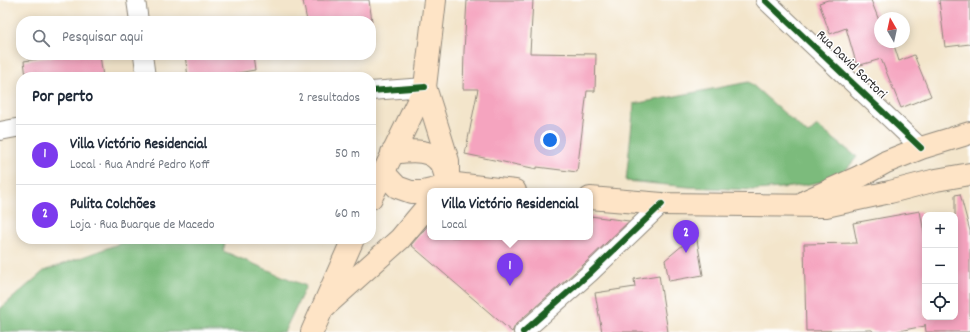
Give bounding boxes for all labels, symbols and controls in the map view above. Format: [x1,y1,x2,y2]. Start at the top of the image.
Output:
north arrow [874,12,910,48]
search box [16,16,376,60]
street label: Rua David Sartori [811,26,891,104]
icon: search [30,27,52,49]
text: Pesquisar aqui [62,27,143,49]
text: Por perto [32,86,93,110]
text: 2 resultados [298,89,360,108]
your location [540,130,560,150]
text: Villa Victório Residencial [70,134,207,156]
text: 1 [44,145,46,164]
text: 50 m [335,145,360,164]
text: Local · Rua André Pedro Koff [70,156,210,175]
popup [427,188,593,240]
text: Pulita Colchões [70,194,156,216]
text: Villa Victório Residencial [441,194,579,216]
text: 2 [42,205,48,224]
text: 60 m [335,205,360,224]
map controls [922,212,958,320]
button: + [922,212,958,248]
text: Loja · Rua Buarque de Macedo [70,216,215,235]
text: Local [441,216,467,235]
pin: 2 [673,220,699,253]
button: − [922,248,958,284]
pin: 1 [497,253,523,286]
button: locate [922,284,958,320]

